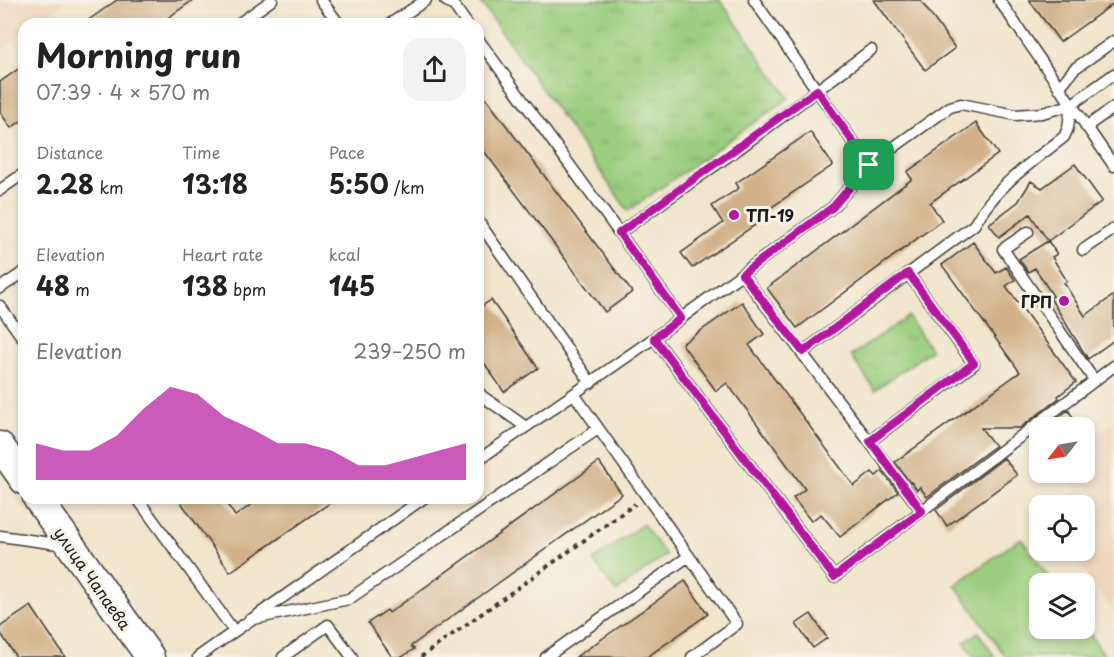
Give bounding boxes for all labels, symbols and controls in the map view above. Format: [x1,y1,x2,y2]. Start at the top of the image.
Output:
text: Morning run [36,29,241,79]
button: share [403,38,466,101]
text: 07:39 · 4 × 570 m [36,77,210,107]
pin [843,139,894,190]
text: Distance [36,140,103,164]
text: Time [182,140,220,164]
text: Pace [329,140,365,164]
icon: arrive [852,148,885,181]
text: 2.28 [36,164,94,203]
text: 13:18 [182,164,248,203]
text: 5:50 [329,164,389,203]
text: km [94,175,123,199]
text: /km [389,175,424,199]
place label: ТП-19 [746,203,794,227]
marker: ТП-19 [727,208,741,222]
text: Elevation [36,242,105,266]
text: Heart rate [182,242,263,266]
text: kcal [329,242,361,266]
text: 48 [36,266,70,305]
text: 138 [182,266,228,305]
text: 145 [329,266,375,305]
text: m [70,277,90,301]
text: bpm [228,277,266,301]
place label: ГРП [1021,289,1052,313]
marker: ГРП [1057,294,1071,308]
text: Elevation [36,336,122,366]
text: 239–250 m [353,336,466,366]
north arrow [1029,417,1095,483]
map controls [1029,417,1095,639]
button: locate [1029,495,1095,561]
street label: улица Чапаева [49,522,137,634]
button: layers [1029,573,1095,639]

